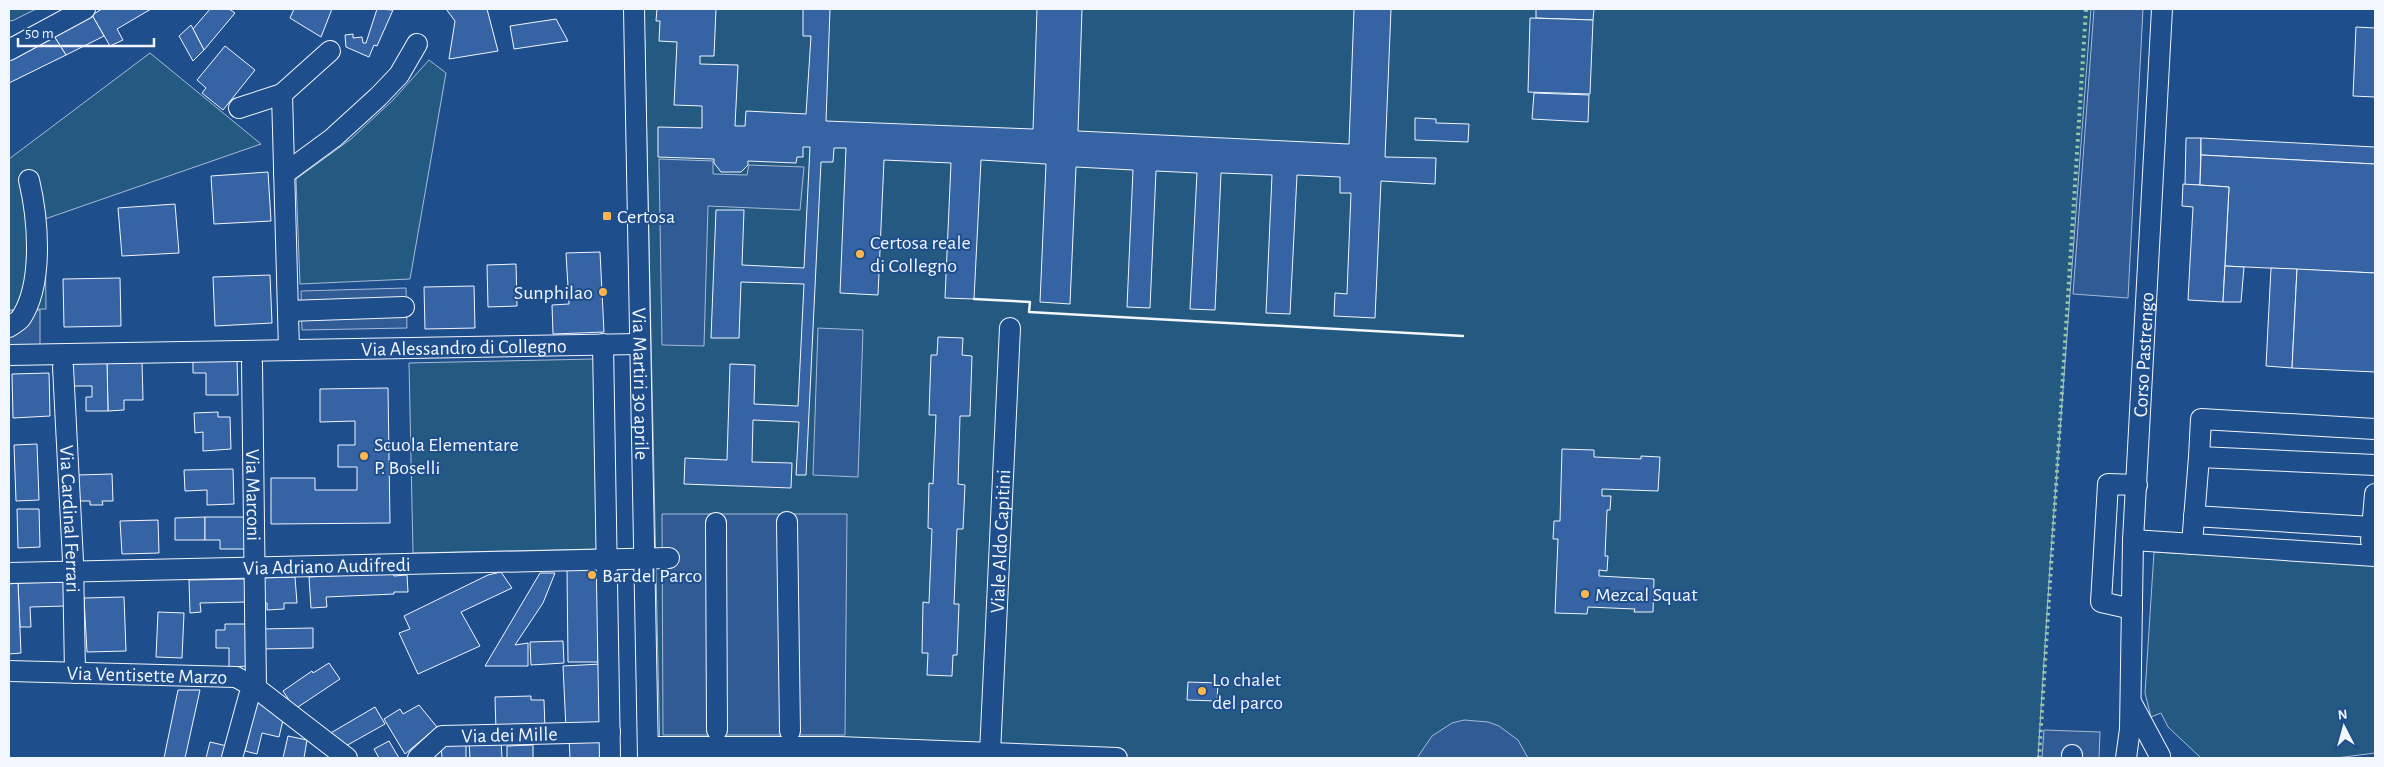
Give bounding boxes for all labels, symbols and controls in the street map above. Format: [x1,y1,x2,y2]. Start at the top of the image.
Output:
scale bar [18,15,154,47]
text: 50 m [25,26,54,41]
place label: Certosa [617,207,675,227]
marker: Certosa [601,210,613,222]
place label: Certosa reale di Collegno [870,233,971,276]
marker: Certosa reale di Collegno [854,248,866,260]
place label: Sunphilao [514,283,593,303]
marker: Sunphilao [597,286,609,298]
street label: Corso Pastrengo [2131,292,2158,418]
street label: Via Martiri 30 aprile [629,308,651,460]
street label: Via Alessandro di Collegno [361,336,567,360]
place label: Scuola Elementare P. Boselli [374,435,519,478]
street label: Via Cardinal Ferrari [56,444,83,593]
street label: Via Marconi [242,449,263,541]
marker: Scuola Elementare P. Boselli [358,450,370,462]
street label: Viale Aldo Capitini [988,469,1014,614]
street label: Via Adriano Audifredi [243,555,411,579]
place label: Bar del Parco [602,566,702,586]
marker: Bar del Parco [586,569,598,581]
place label: Mezcal Squat [1595,585,1698,605]
marker: Mezcal Squat [1579,588,1591,600]
street label: Via Ventisette Marzo [66,664,227,688]
place label: Lo chalet del parco [1212,670,1283,713]
marker: Lo chalet del parco [1196,685,1208,697]
north arrow [2319,702,2369,752]
text: N [2337,708,2348,723]
street label: Via dei Mille [461,724,558,747]

